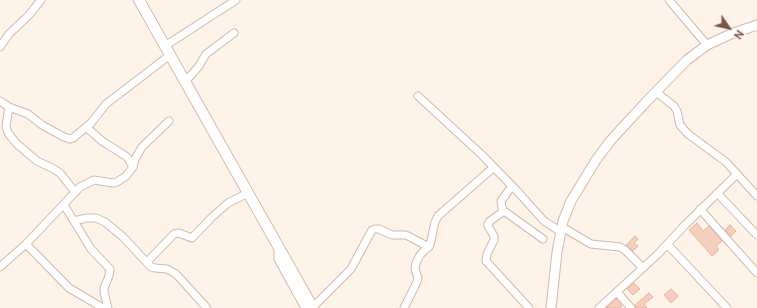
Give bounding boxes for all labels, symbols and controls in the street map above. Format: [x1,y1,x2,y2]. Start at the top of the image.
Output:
north arrow [709,8,749,48]
text: N [731,27,747,42]

